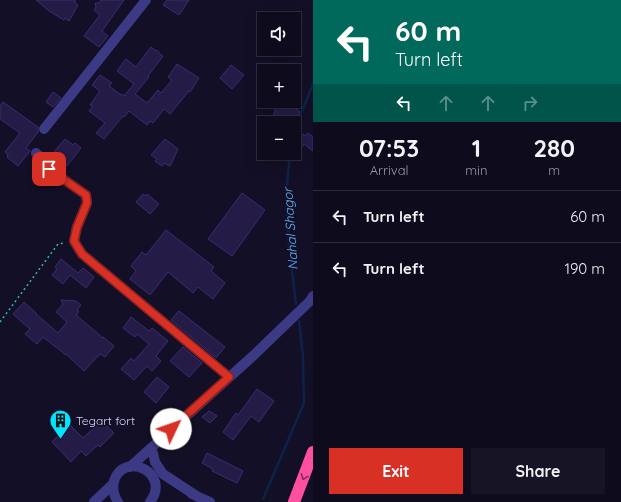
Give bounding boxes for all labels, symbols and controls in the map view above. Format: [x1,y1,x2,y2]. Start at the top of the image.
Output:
map controls [257,12,301,160]
button: sound [257,12,301,56]
text: 60 m [395,13,461,48]
icon: left [329,16,381,68]
text: Turn left [395,48,463,71]
button: + [257,64,301,108]
icon: left [393,92,415,114]
icon: ahead [435,92,457,114]
icon: ahead [477,92,499,114]
icon: right [519,92,541,114]
button: − [257,116,301,160]
text: 07:53 [359,133,419,163]
text: 1 [472,133,481,163]
text: 280 [533,133,575,163]
pin [32,152,66,186]
icon: arrive [38,158,60,180]
text: Arrival [370,162,409,178]
text: min [465,162,487,178]
text: m [548,162,560,178]
water label: Nahal Shagor [279,185,301,271]
icon: left [329,206,351,228]
text: Turn left [363,207,425,226]
text: 60 m [570,207,605,226]
icon: left [329,258,351,280]
text: Turn left [363,259,425,278]
text: 190 m [564,259,605,278]
building icon: Tegart fort [47,407,73,440]
position arrow [150,408,192,450]
place label: Tegart fort [76,413,135,428]
button: Exit [329,448,463,494]
button: Share [471,448,605,494]
one-way arrow [300,474,308,481]

